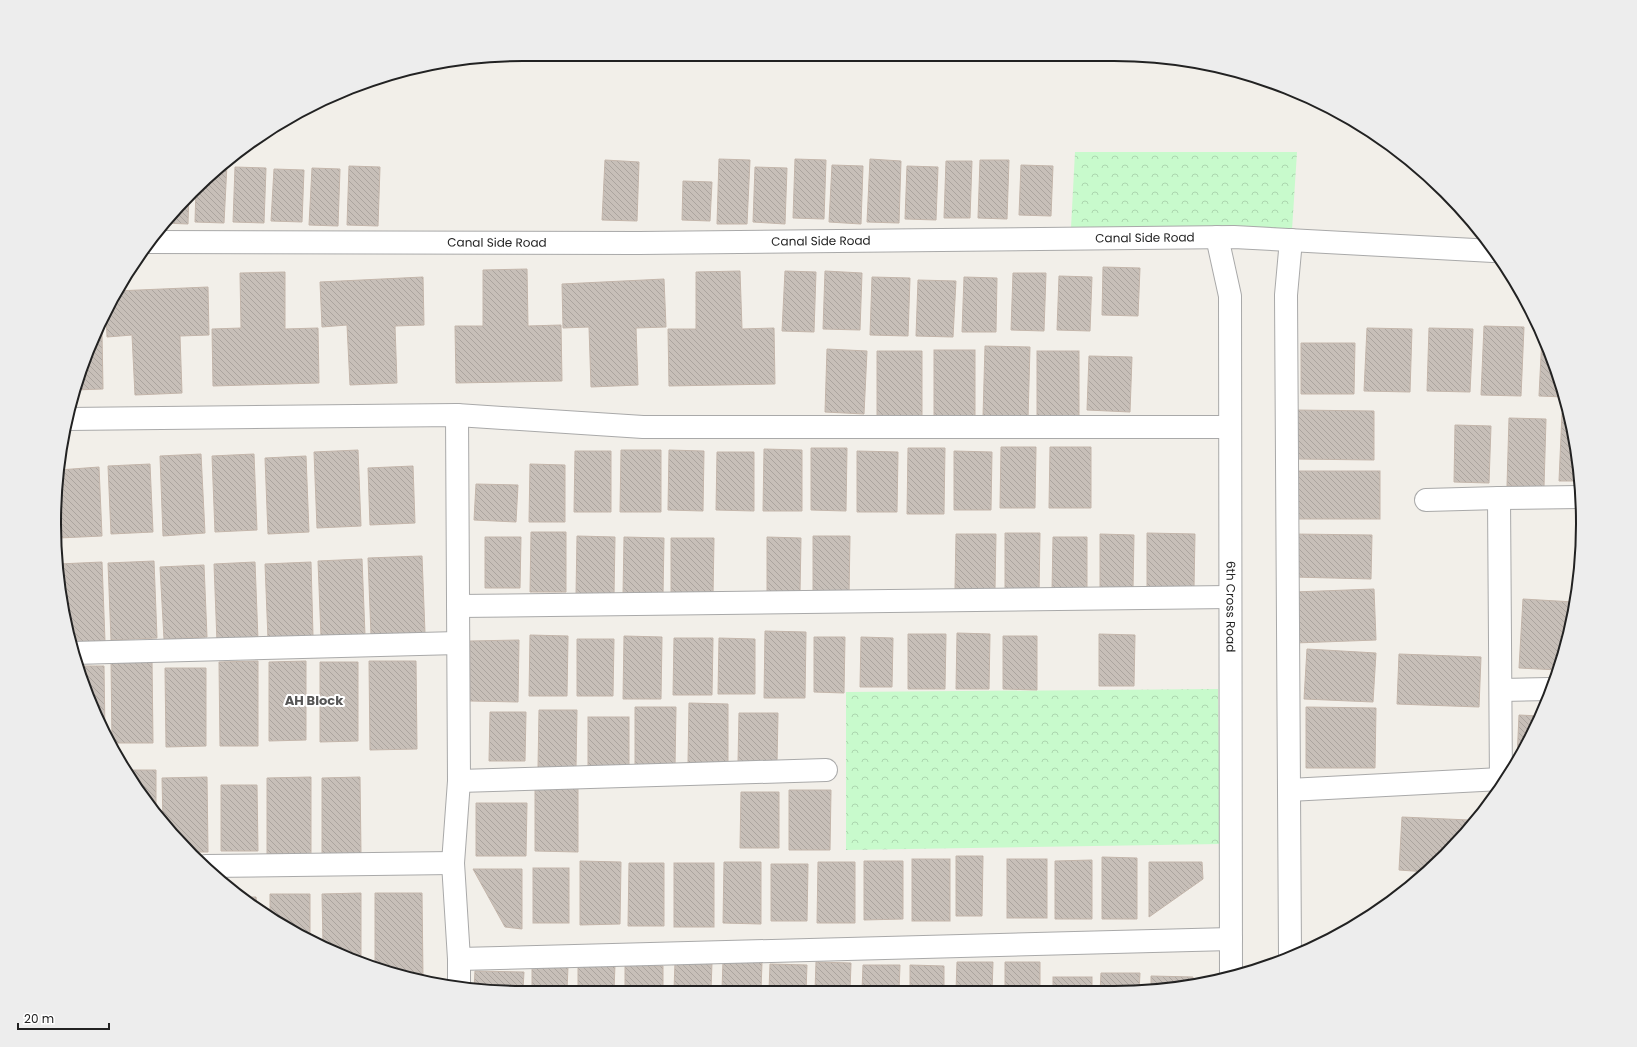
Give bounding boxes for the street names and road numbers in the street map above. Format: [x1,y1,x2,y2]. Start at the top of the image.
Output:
street label: Canal Side Road [1095,228,1195,246]
street label: Canal Side Road [771,232,871,250]
street label: Canal Side Road [447,234,547,251]
street label: 6th Cross Road [1222,561,1240,652]

